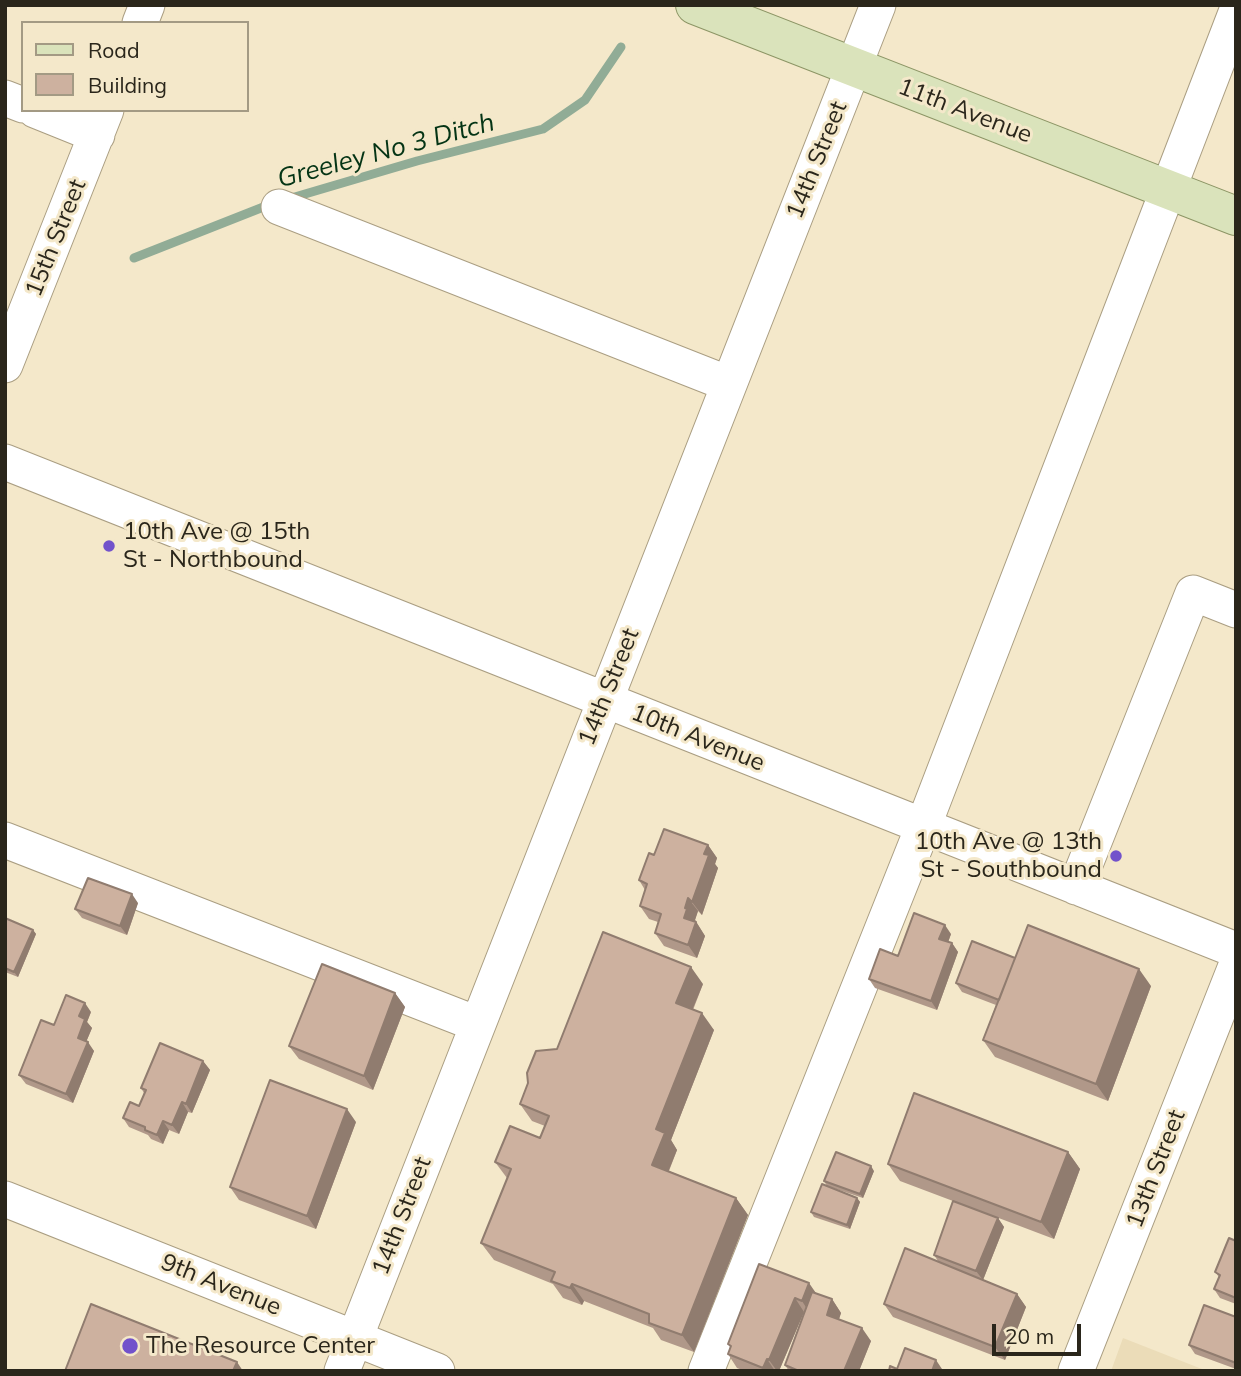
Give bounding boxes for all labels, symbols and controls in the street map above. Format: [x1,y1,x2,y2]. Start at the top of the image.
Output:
legend [21,21,248,112]
text: Road [88,37,139,63]
text: Building [88,72,167,98]
street label: 11th Avenue [894,72,1036,150]
street label: 14th Street [780,97,854,223]
water label: Greeley No 3 Ditch [274,107,498,195]
street label: 15th Street [19,175,93,301]
place label: 10th Ave @ 15th St - Northbound [123,518,310,574]
marker: 10th Ave @ 15th St - Northbound [101,538,117,554]
street label: 14th Street [572,624,646,750]
street label: 10th Avenue [627,698,769,778]
place label: 10th Ave @ 13th St - Southbound [915,828,1102,884]
marker: 10th Ave @ 13th St - Southbound [1108,848,1124,864]
street label: 13th Street [1120,1106,1192,1232]
street label: 14th Street [366,1153,438,1279]
street label: 9th Avenue [157,1248,285,1322]
scale bar [996,1310,1085,1354]
text: 20 m [1005,1323,1054,1349]
place label: The Resource Center [146,1332,375,1360]
marker: The Resource Center [120,1336,140,1356]

